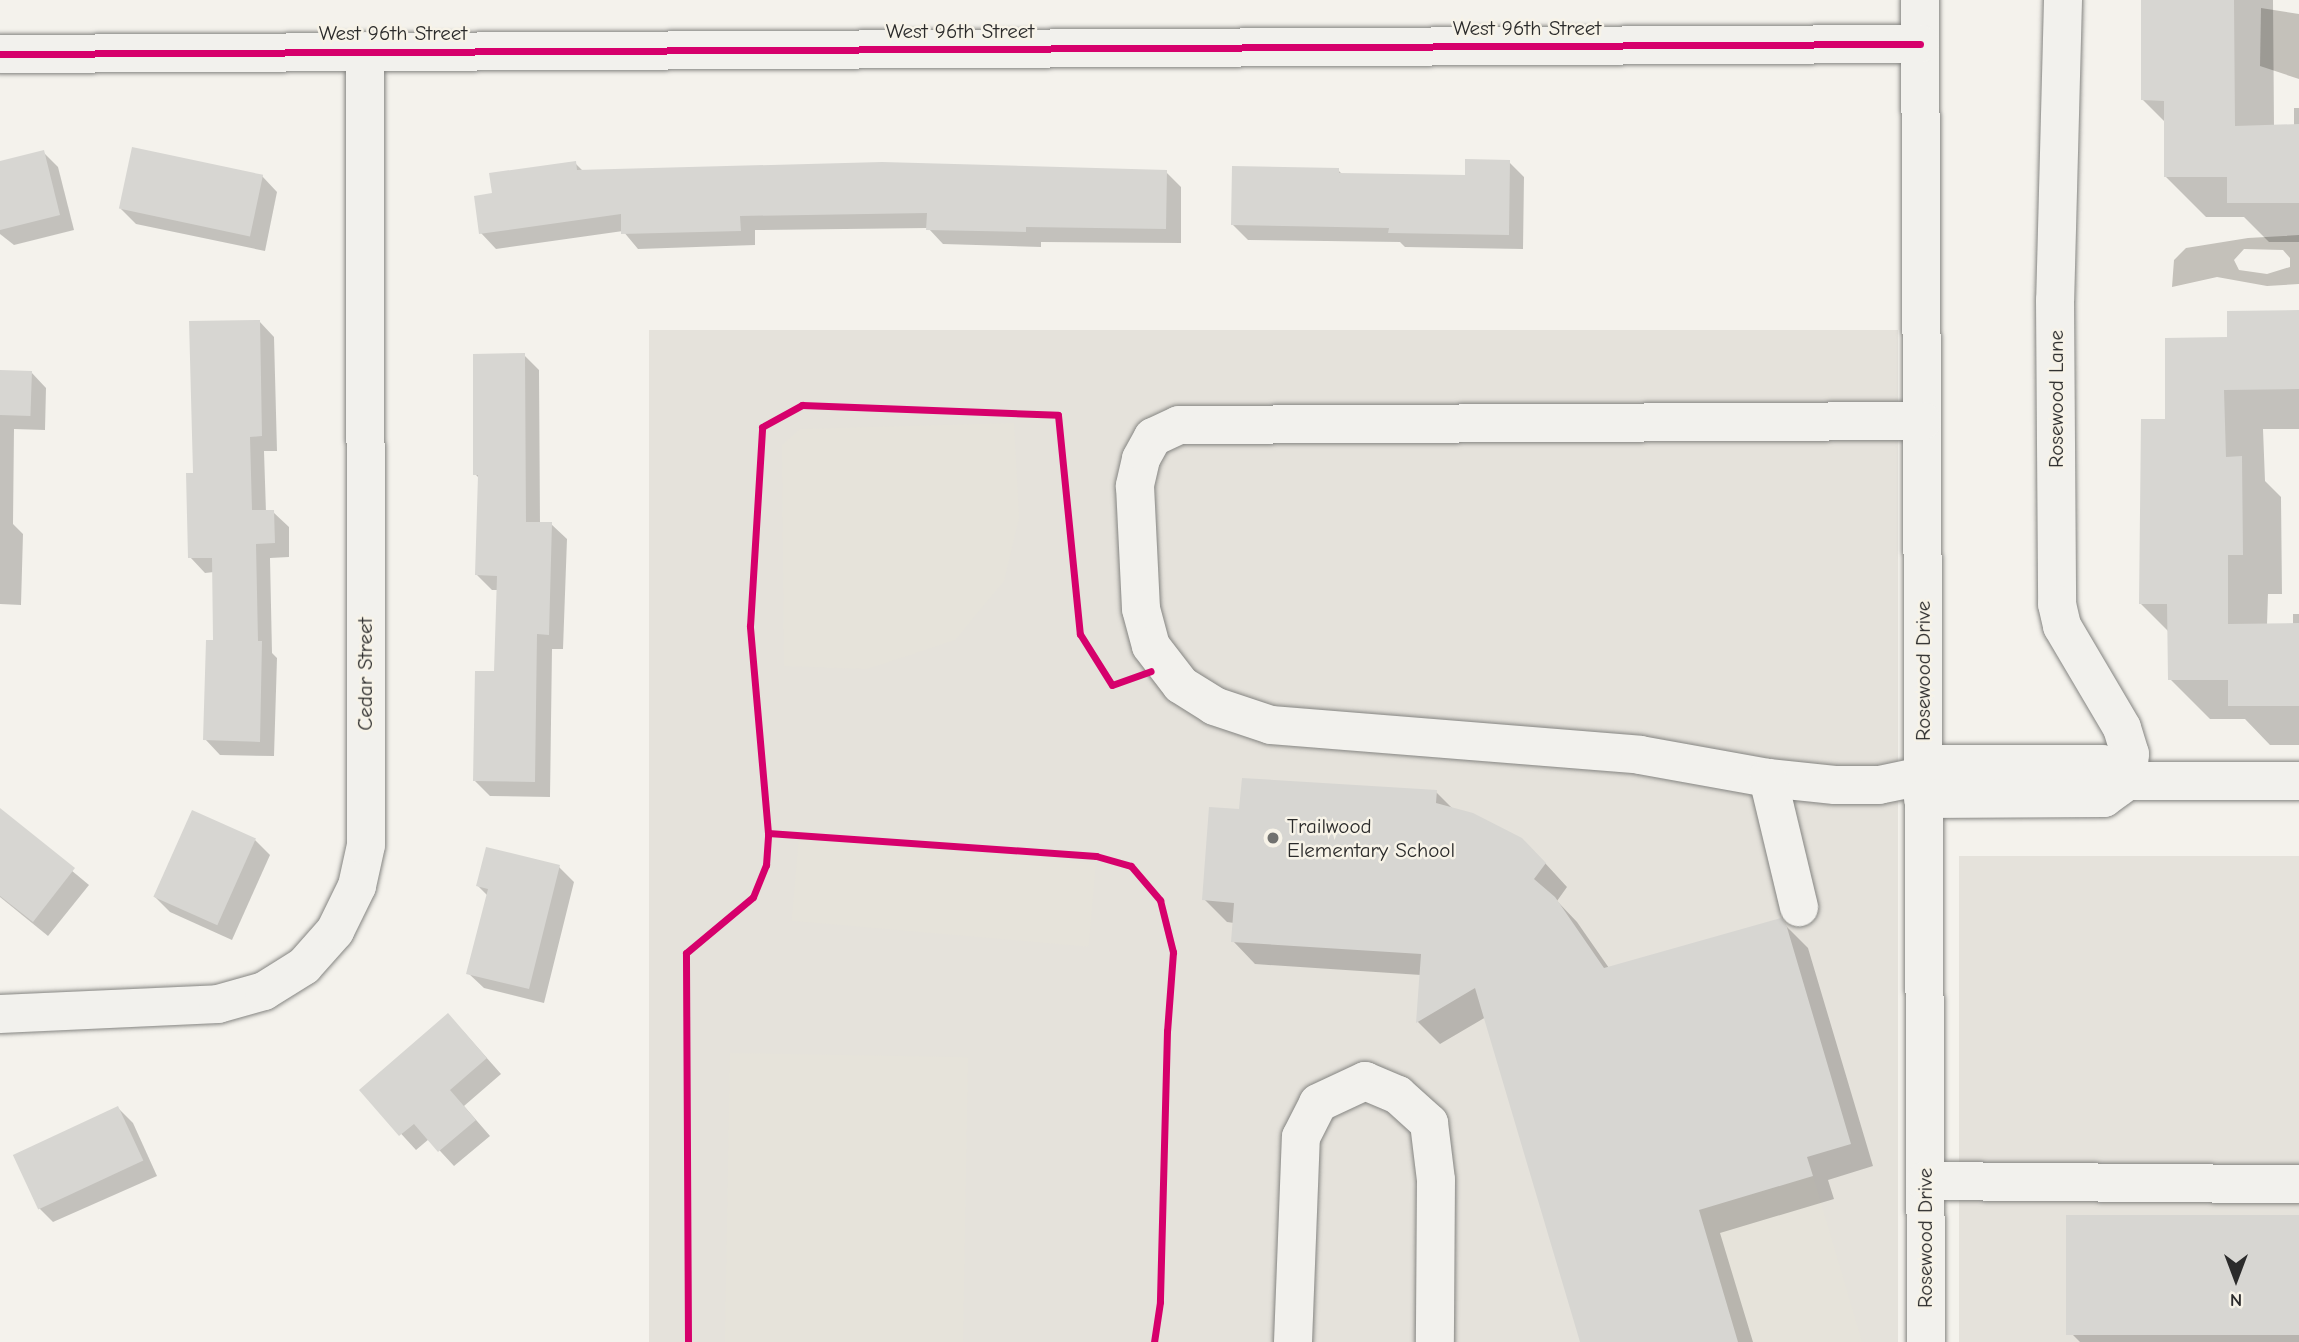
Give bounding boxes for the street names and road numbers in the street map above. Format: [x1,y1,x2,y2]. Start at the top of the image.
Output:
street label: West 96th Street [1453,15,1601,41]
street label: West 96th Street [886,18,1034,44]
street label: West 96th Street [319,20,467,46]
street label: Rosewood Lane [2043,330,2069,468]
street label: Rosewood Drive [1910,601,1936,741]
street label: Cedar Street [352,617,378,731]
street label: Rosewood Drive [1912,1168,1938,1308]

